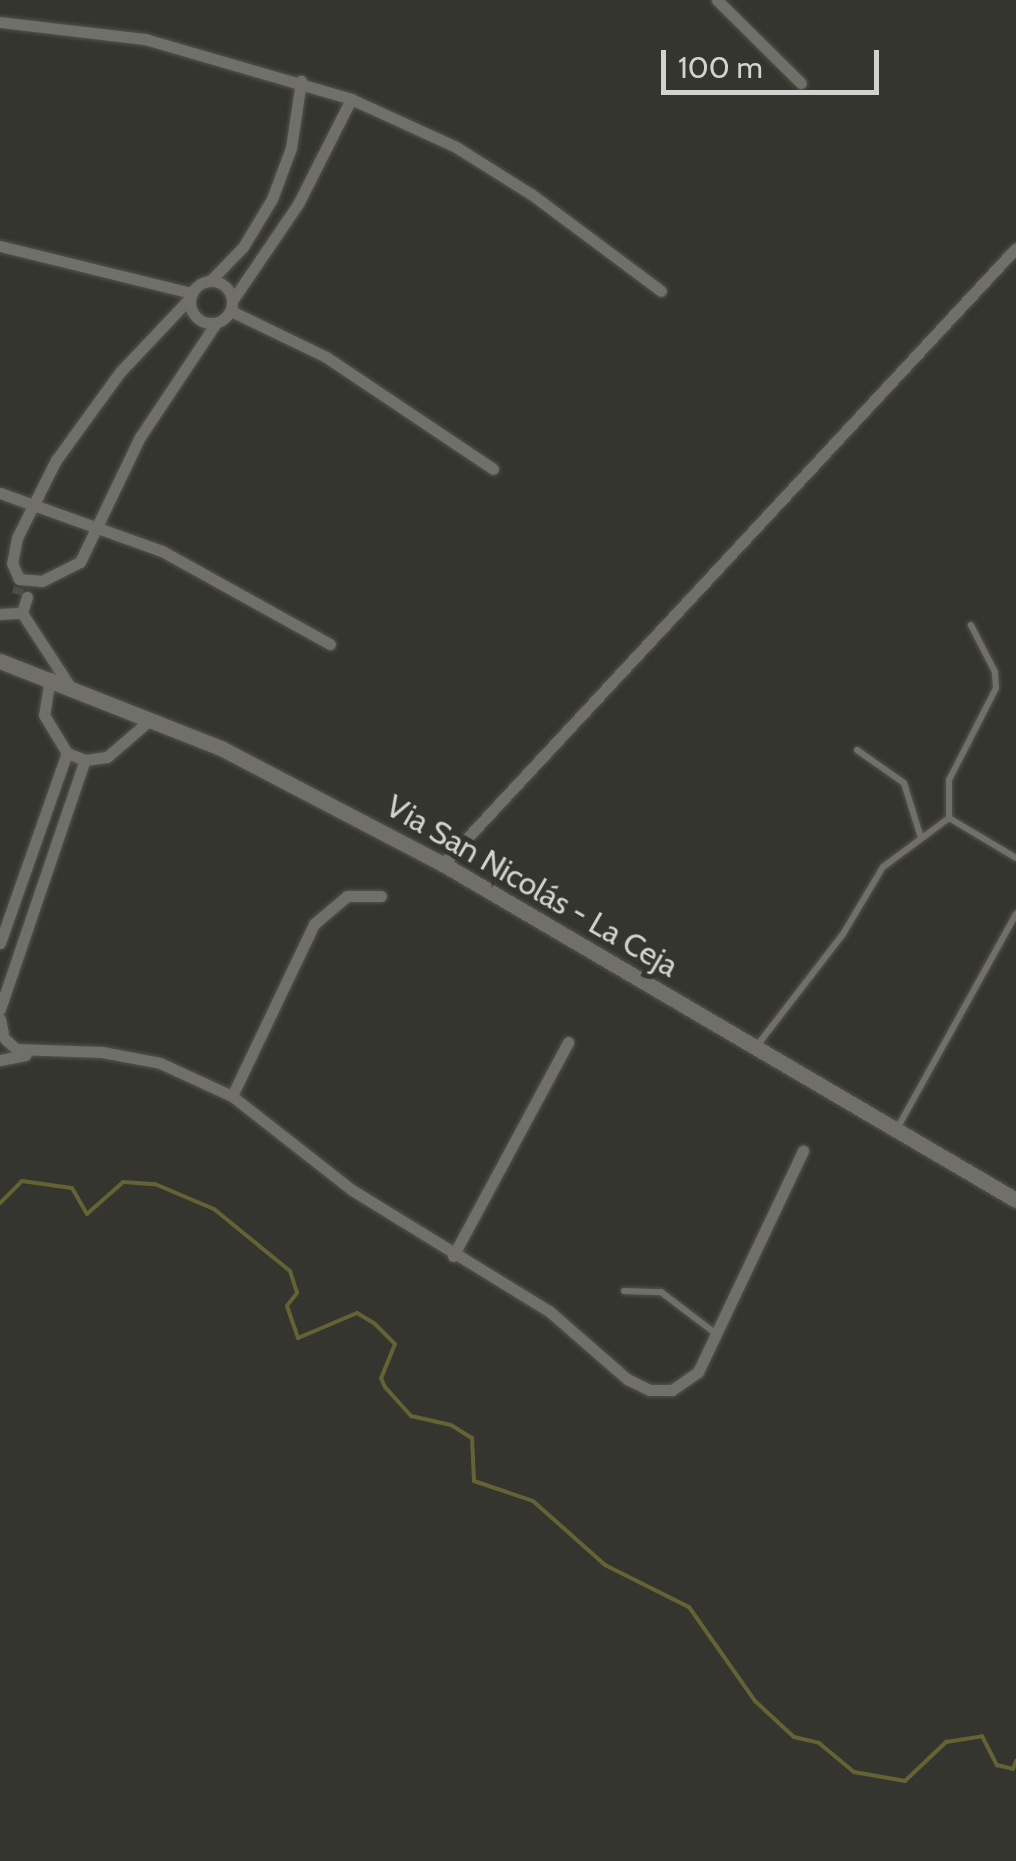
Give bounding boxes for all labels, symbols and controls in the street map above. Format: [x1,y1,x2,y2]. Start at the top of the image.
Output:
scale bar [666,30,884,92]
text: 100 m [678,49,763,86]
street label: Via San Nicolás - La Ceja [379,787,685,985]

